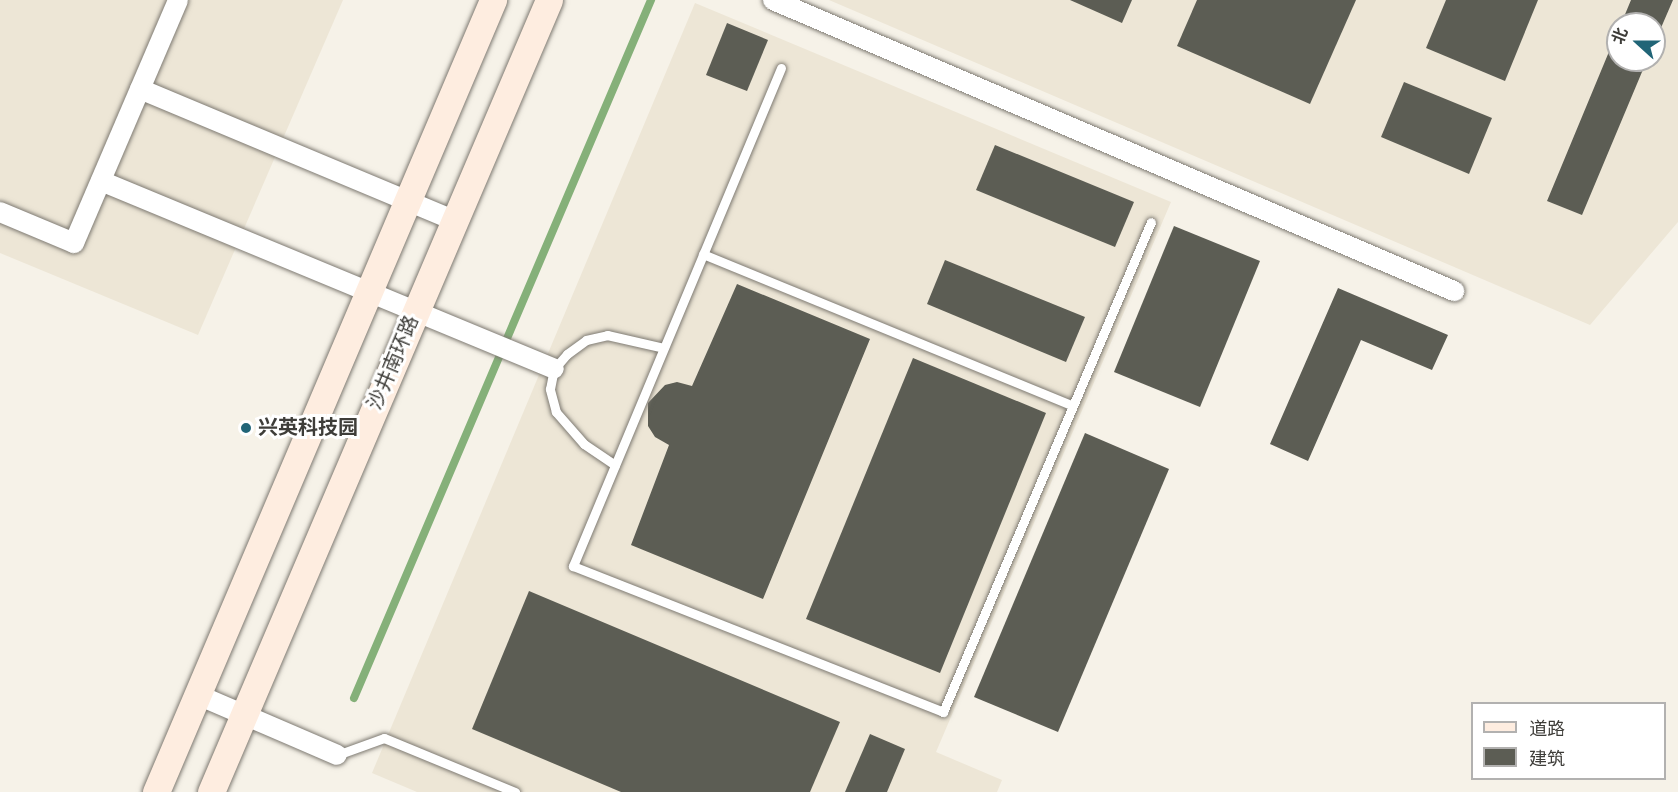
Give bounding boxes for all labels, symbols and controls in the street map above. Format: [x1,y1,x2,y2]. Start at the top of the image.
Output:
north arrow [1606,12,1666,72]
text: 北 [1609,25,1632,47]
street label: 沙井南环路 [363,312,425,414]
place label: 兴英科技园 [258,416,358,440]
marker: 兴英科技园 [239,421,253,435]
legend [1471,702,1666,780]
text: 道路 [1529,719,1565,740]
text: 建筑 [1529,749,1565,770]

